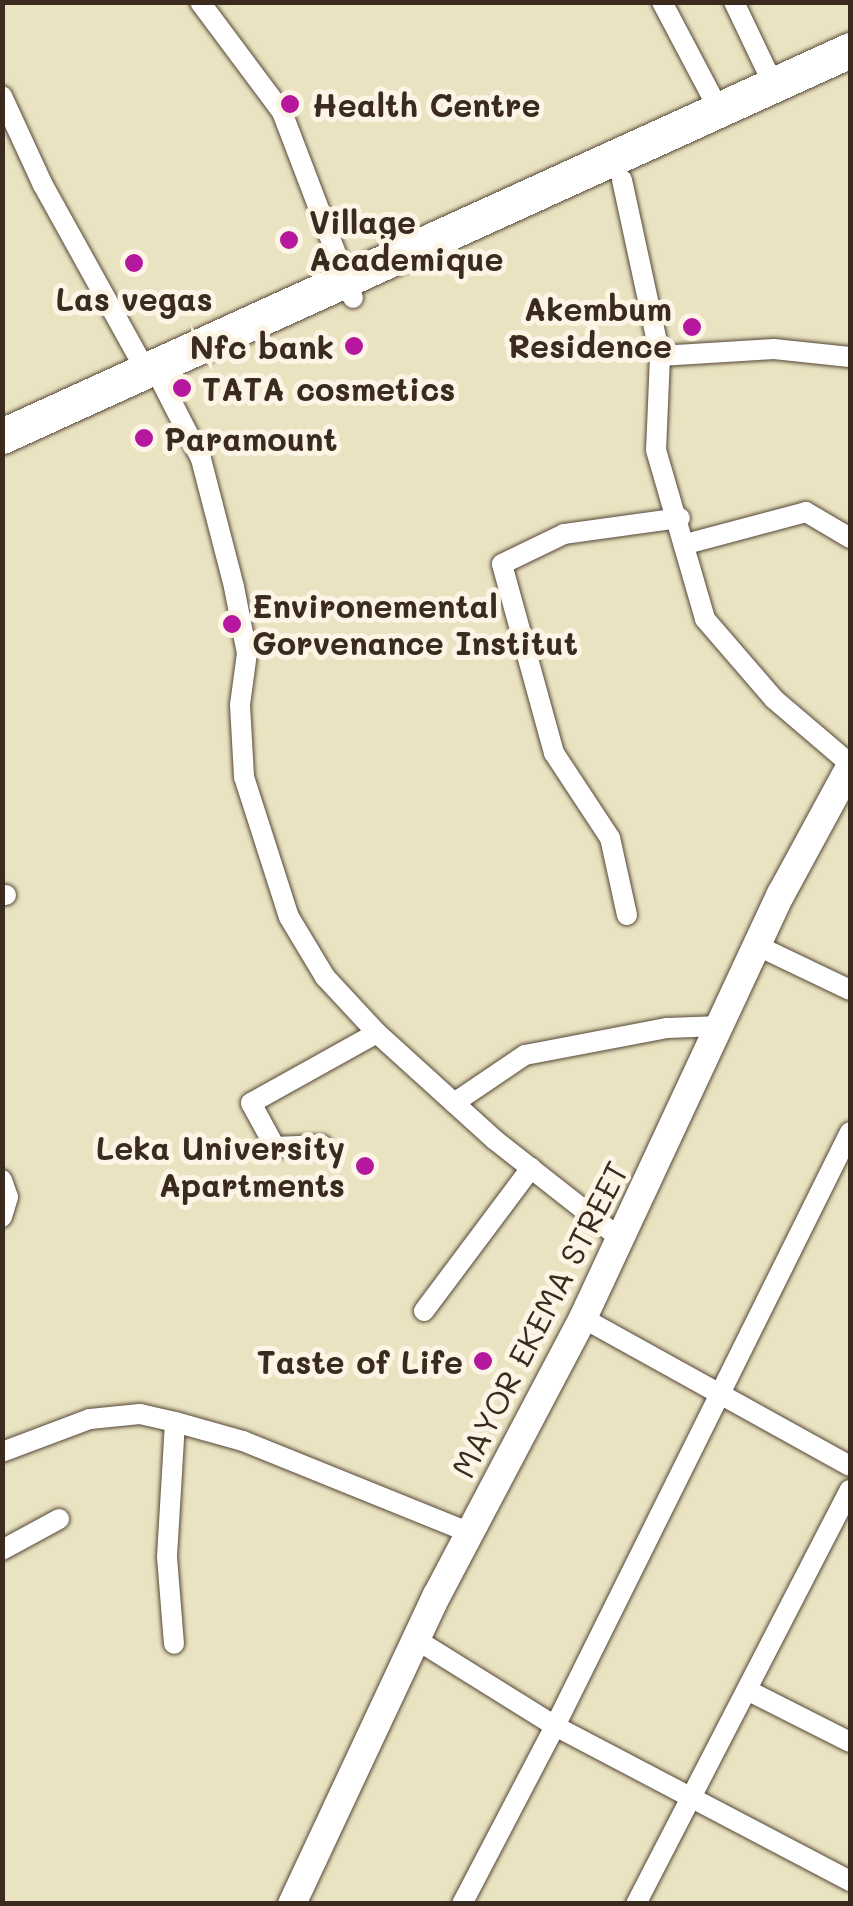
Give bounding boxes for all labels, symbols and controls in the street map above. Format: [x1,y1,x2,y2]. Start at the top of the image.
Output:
place label: Health Centre [312,85,541,123]
marker: Health Centre [277,91,303,117]
place label: Village Academique [309,203,504,278]
marker: Village Academique [278,229,300,251]
marker: Las vegas [123,252,145,274]
place label: Las vegas [55,279,213,317]
place label: Akembum Residence [508,290,672,365]
marker: Akembum Residence [681,316,703,338]
place label: Nfc bank [190,327,334,365]
marker: Nfc bank [343,335,365,357]
place label: TATA cosmetics [202,369,455,407]
marker: TATA cosmetics [171,377,193,399]
place label: Paramount [164,419,338,457]
marker: Paramount [133,427,155,449]
place label: Environemental Gorvenance Institut [252,587,578,662]
marker: Environemental Gorvenance Institut [221,613,243,635]
place label: Leka University Apartments [96,1129,345,1204]
marker: Leka University Apartments [354,1155,376,1177]
street label: MAYOR EKEMA STREET [443,1155,635,1483]
place label: Taste of Life [257,1342,463,1380]
marker: Taste of Life [472,1350,494,1372]

